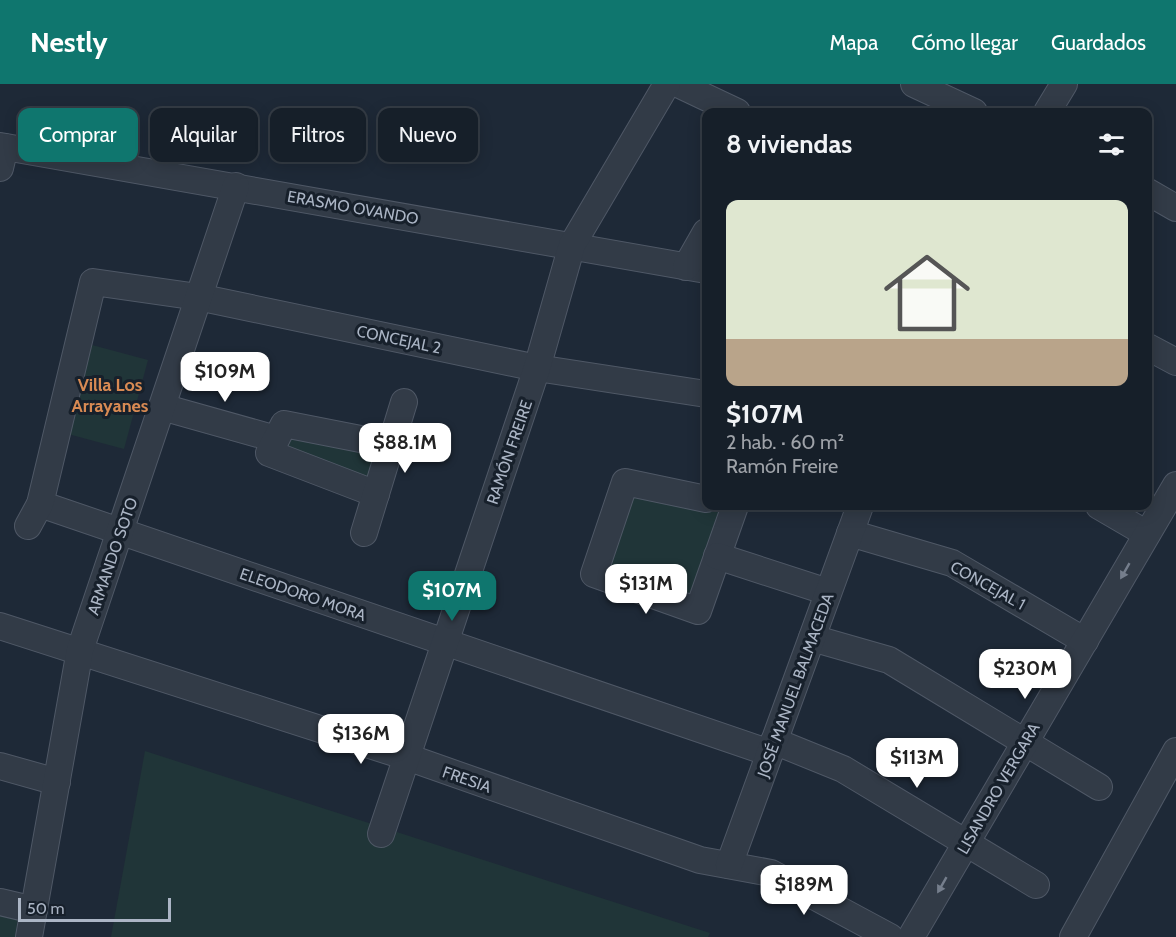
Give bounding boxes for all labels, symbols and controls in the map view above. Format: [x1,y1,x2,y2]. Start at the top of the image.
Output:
text: Nestly [30,25,108,59]
text: Mapa [830,30,878,55]
text: Cómo llegar [911,30,1018,55]
text: Guardados [1051,30,1146,55]
chip: Comprar [18,108,138,162]
chip: Alquilar [150,108,258,162]
chip: Filtros [270,108,366,162]
chip: Nuevo [378,108,478,162]
text: 8 viviendas [726,128,852,160]
icon: filters [1095,128,1128,161]
street label: ERASMO OVANDO [286,187,420,228]
icon: home [873,239,981,347]
street label: CONCEJAL 2 [355,321,443,358]
pin: $109M [183,352,267,403]
text: $109M [195,359,255,383]
district label: Villa Los Arrayanes [72,374,149,417]
street label: RAMÓN FREIRE [483,397,536,507]
text: $107M [726,398,803,430]
pin: $88.1M [356,423,454,474]
text: $88.1M [373,430,437,454]
text: 2 hab. · 60 m² [726,430,844,454]
text: Ramón Freire [726,454,838,478]
street label: ARMANDO SOTO [83,495,141,617]
street label: CONCEJAL 1 [947,557,1029,614]
one-way arrow [1120,563,1131,579]
street label: ELEODORO MORA [237,564,369,625]
pin: $131M [604,564,688,615]
pin: $107M [410,571,494,622]
text: $131M [619,571,673,595]
text: $107M [422,578,482,602]
street label: JOSÉ MANUEL BALMACEDA [753,590,838,781]
pin: $230M [983,649,1067,700]
text: $230M [993,656,1057,680]
pin: $136M [319,714,403,765]
street label: LISANDRO VERGARA [953,719,1044,857]
text: $136M [332,721,390,745]
pin: $113M [875,738,959,789]
text: $113M [890,745,944,769]
street label: FRESIA [440,762,494,797]
pin: $189M [762,865,846,916]
text: $189M [775,872,833,896]
one-way arrow [937,877,947,894]
scale bar [18,895,171,922]
text: 50 m [27,899,64,918]

